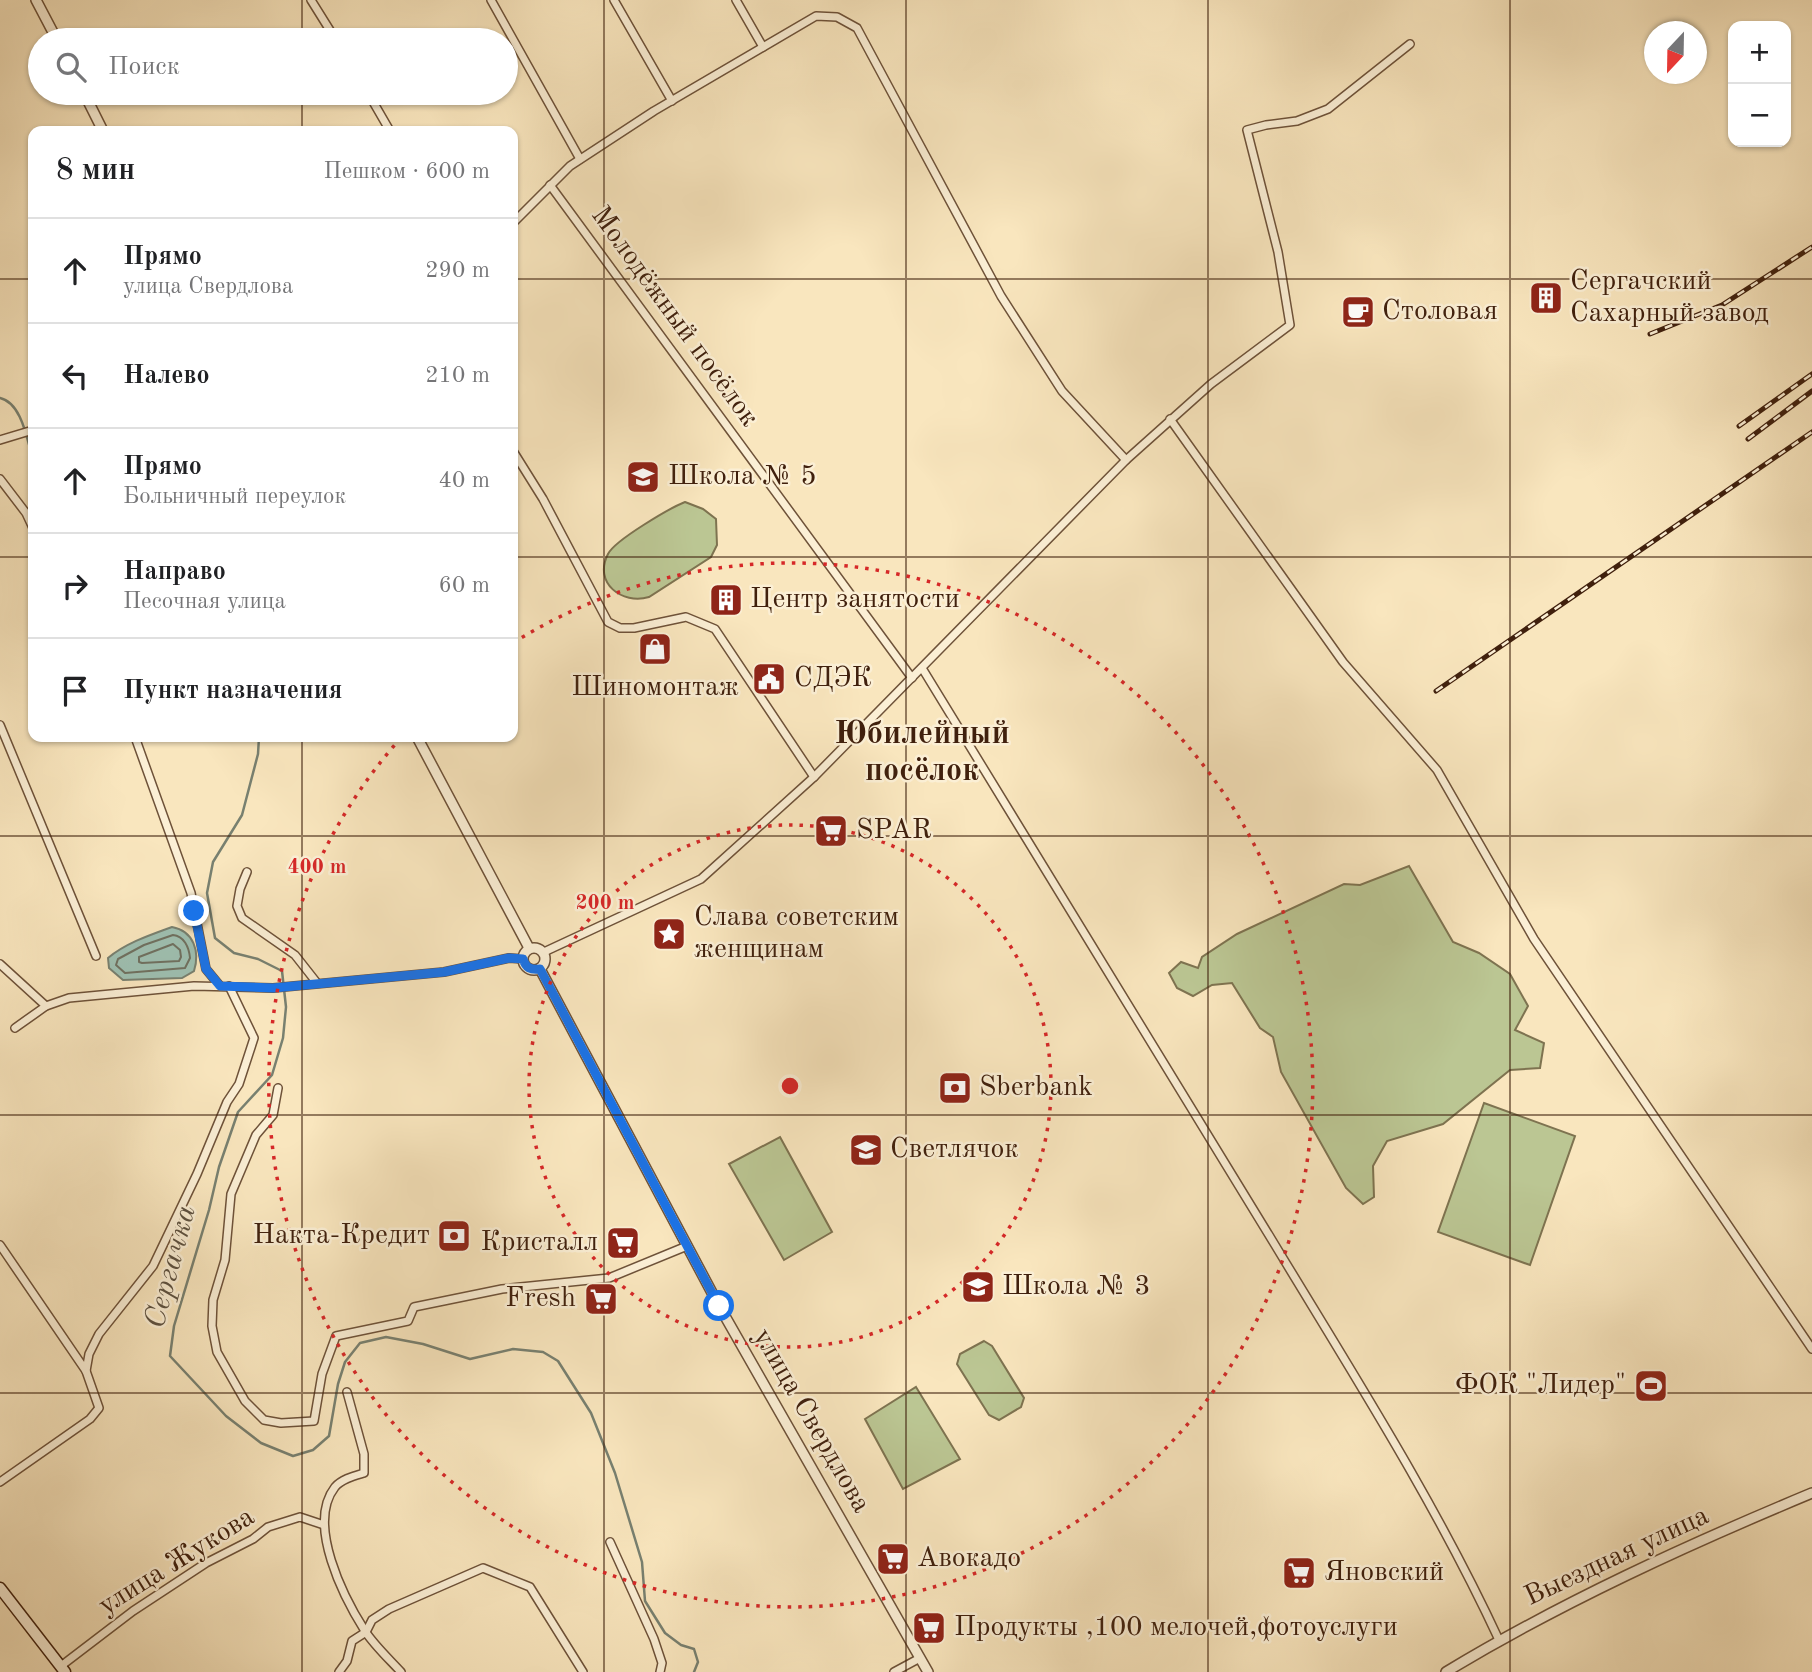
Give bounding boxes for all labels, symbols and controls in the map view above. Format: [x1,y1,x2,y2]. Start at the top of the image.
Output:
north arrow [1644,21,1707,84]
map controls [1728,21,1791,147]
button: + [1728,21,1791,84]
search box [28,28,518,105]
icon: search [52,48,90,86]
text: Поиск [108,54,180,80]
button: − [1728,84,1791,147]
text: 8 мин [56,156,135,186]
text: Пешком · 600 m [324,160,490,183]
street label: Молодёжный посёлок [585,202,763,432]
text: Прямо [123,244,202,270]
icon: ahead [56,252,94,290]
text: 290 m [425,259,490,282]
place label: Сергачский Сахарный завод [1570,268,1769,328]
text: улица Свердлова [123,275,293,298]
building icon: Сергачский Сахарный завод [1527,279,1565,317]
cafe icon: Столовая [1339,293,1377,331]
place label: Столовая [1382,298,1498,326]
icon: left [56,357,94,395]
text: Налево [123,363,210,389]
text: 210 m [425,364,490,387]
text: Прямо [123,454,202,480]
school or university icon: Школа № 5 [624,458,662,496]
icon: ahead [56,462,94,500]
place label: Школа № 5 [668,463,817,491]
text: 40 m [439,469,490,492]
text: Больничный переулок [123,485,346,508]
text: Направо [123,559,226,585]
icon: right [56,567,94,605]
text: 60 m [439,574,490,597]
building icon: Центр занятости [707,581,745,619]
place label: Центр занятости [750,586,960,614]
text: Песочная улица [123,590,286,613]
shop icon: Шиномонтаж [636,630,674,668]
public building icon: СДЭК [750,660,788,698]
place label: СДЭК [794,665,872,693]
icon: arrive [56,672,94,710]
place label: Шиномонтаж [571,674,739,702]
text: Пункт назначения [123,678,342,704]
district label: Юбилейный посёлок [834,719,1010,788]
supermarket icon: SPAR [812,812,850,850]
place label: SPAR [856,817,932,845]
text: 400 m [287,857,347,878]
text: 200 m [575,893,635,914]
route end [178,895,209,926]
place label: Слава советским женщинам [694,904,899,964]
place icon: Слава советским женщинам [650,915,688,953]
bank icon: Sberbank [936,1069,974,1107]
centre of rings [778,1074,802,1098]
place label: Sberbank [979,1074,1093,1102]
school or university icon: Светлячок [847,1131,885,1169]
place label: Светлячок [890,1136,1018,1164]
water label: Сергачка [140,1202,202,1332]
bank icon: Накта-Кредит [435,1217,473,1255]
place label: Накта-Кредит [253,1222,430,1250]
supermarket icon: Кристалл [604,1224,642,1262]
place label: Кристалл [481,1229,598,1257]
school or university icon: Школа № 3 [959,1268,997,1306]
place label: Школа № 3 [1002,1273,1151,1301]
supermarket icon: Fresh [582,1280,620,1318]
place label: Fresh [505,1285,576,1313]
route start [703,1290,734,1321]
street label: улица Свердлова [747,1324,875,1518]
sports icon: ФОК "Лидер" [1632,1367,1670,1405]
place label: ФОК "Лидер" [1455,1372,1626,1400]
street label: Выездная улица [1521,1502,1714,1612]
street label: улица Жукова [94,1503,260,1621]
supermarket icon: Авокадо [874,1540,912,1578]
place label: Авокадо [917,1545,1021,1573]
supermarket icon: Яновский [1280,1554,1318,1592]
place label: Яновский [1324,1559,1444,1587]
supermarket icon: Продукты ,100 мелочей,фотоуслуги [910,1609,948,1647]
place label: Продукты ,100 мелочей,фотоуслуги [954,1614,1398,1642]

